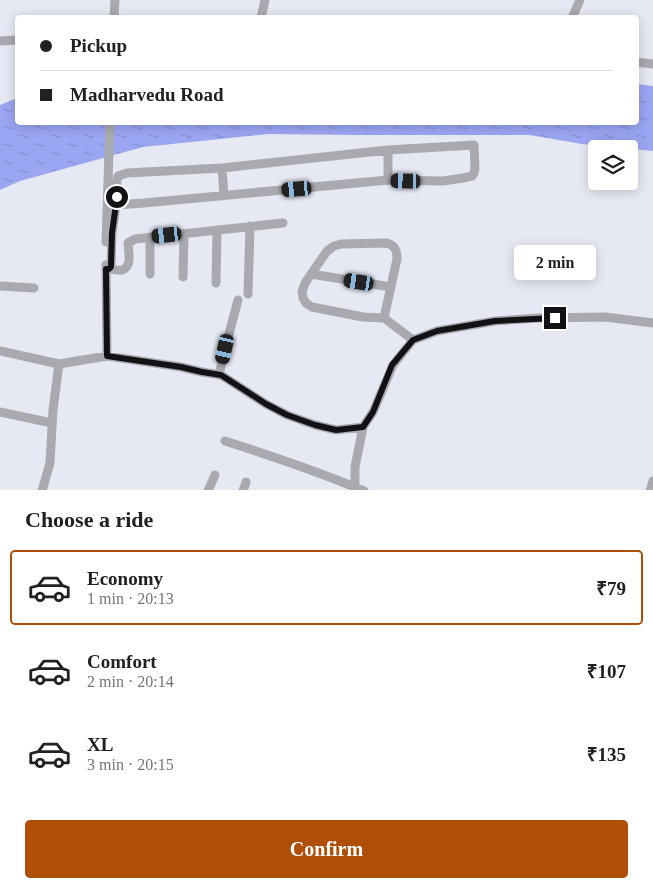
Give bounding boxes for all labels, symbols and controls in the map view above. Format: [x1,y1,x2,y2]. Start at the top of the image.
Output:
text: Pickup [70,35,127,56]
text: Madharvedu Road [70,84,224,105]
map controls [588,140,638,190]
button: layers [588,140,638,190]
car [390,173,421,189]
car [281,180,312,198]
route start [106,186,128,208]
car [151,226,182,244]
callout: 2 min [514,246,596,280]
text: 2 min [536,254,574,271]
car [343,272,374,292]
route end [544,307,566,329]
car [214,333,235,365]
text: Choose a ride [25,507,153,532]
icon: car [27,565,72,610]
text: Economy [87,568,163,589]
text: ₹79 [596,578,626,599]
text: 1 min · 20:13 [87,590,174,607]
icon: car [27,648,72,693]
text: Comfort [87,651,157,672]
text: ₹107 [587,661,626,682]
text: 2 min · 20:14 [87,673,174,690]
icon: car [27,731,72,776]
text: XL [87,734,113,755]
text: ₹135 [587,744,626,765]
text: 3 min · 20:15 [87,756,174,773]
button: Confirm [25,820,628,878]

